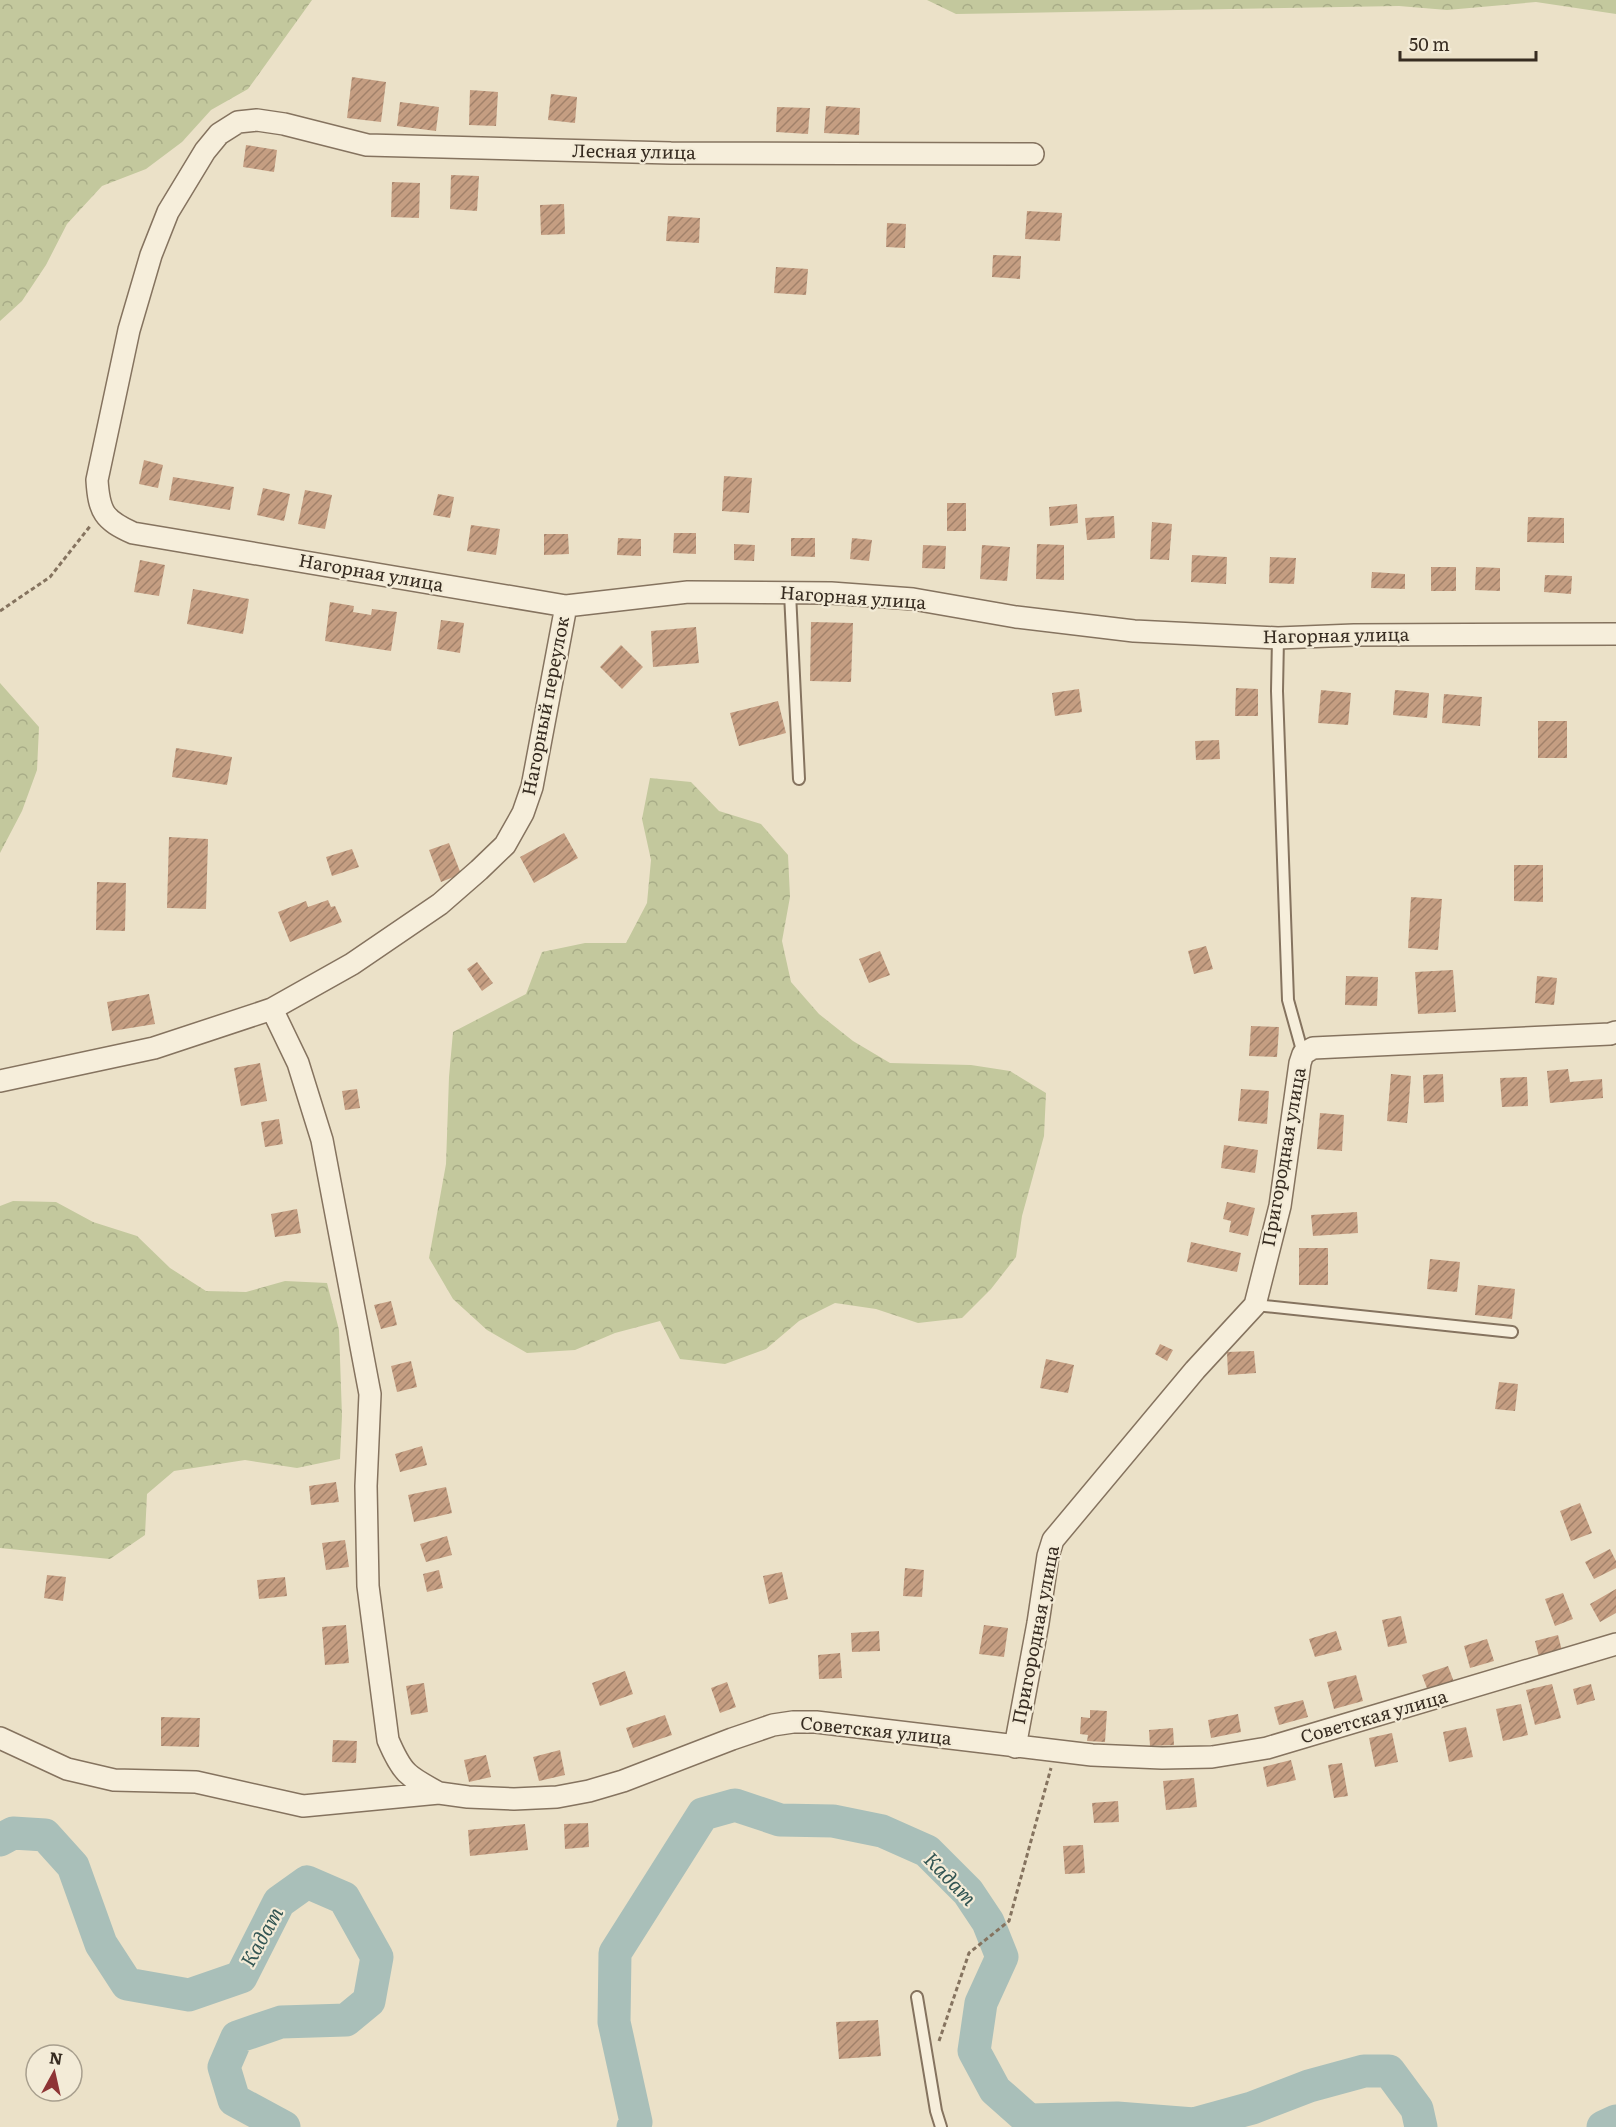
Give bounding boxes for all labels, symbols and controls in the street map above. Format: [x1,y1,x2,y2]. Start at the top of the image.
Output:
scale bar [1400,24,1536,62]
text: 50 m [1409,30,1450,57]
street label: Лесная улица [572,136,696,165]
street label: Нагорная улица [297,545,446,598]
street label: Нагорная улица [779,578,928,615]
street label: Нагорный переулок [514,613,575,798]
street label: Нагорная улица [1262,620,1410,649]
street label: Пригородная улица [1253,1065,1312,1249]
street label: Пригородная улица [1004,1543,1065,1726]
street label: Советская улица [1297,1682,1451,1749]
street label: Советская улица [799,1708,953,1751]
water label: Кадат [918,1844,985,1912]
water label: Кадат [231,1900,289,1972]
north arrow [24,2043,84,2103]
text: N [48,2044,65,2070]

